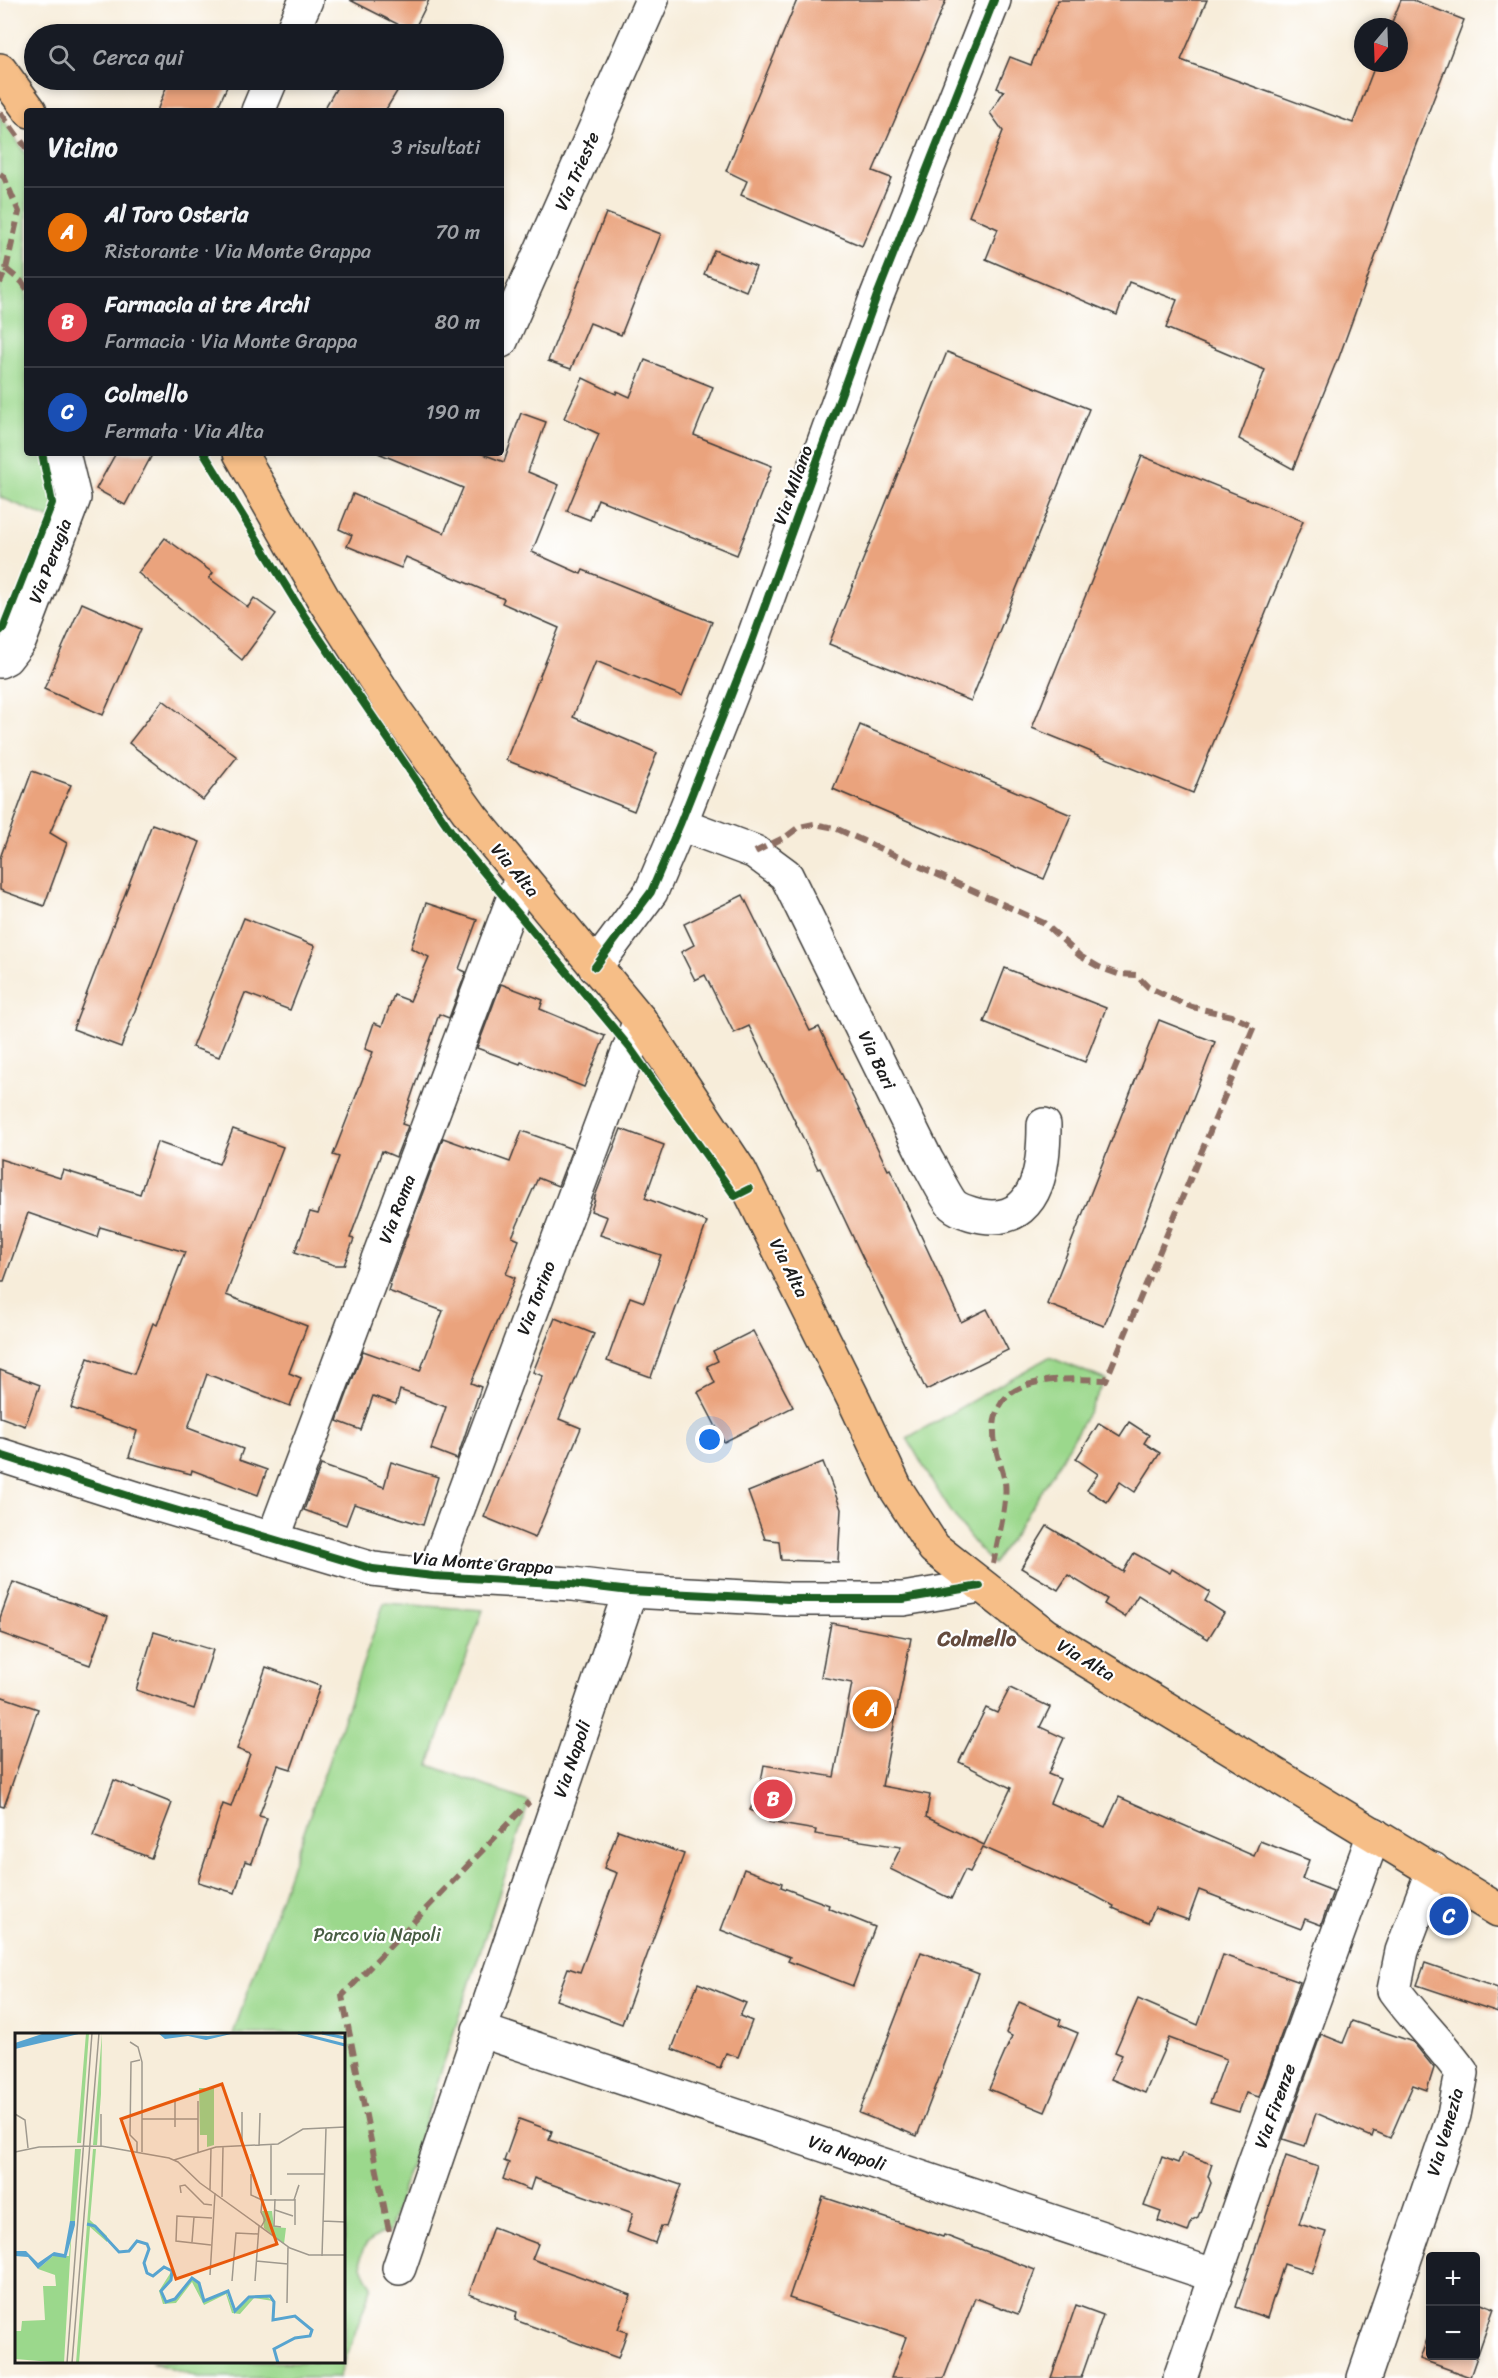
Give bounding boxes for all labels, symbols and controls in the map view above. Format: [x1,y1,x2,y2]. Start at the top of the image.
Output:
north arrow [1354,18,1408,72]
search box [24,24,504,90]
text: Cerca qui [93,38,183,77]
icon: search [45,41,78,74]
text: Vicino [48,124,118,170]
street label: Via Trieste [545,126,609,216]
text: 3 risultati [391,130,480,165]
text: Al Toro Osteria [105,195,248,234]
text: A [61,215,74,250]
text: 70 m [435,215,480,250]
text: Ristorante · Via Monte Grappa [105,234,371,269]
text: Farmacia ai tre Archi [105,285,309,324]
text: B [61,305,74,340]
text: 80 m [435,305,480,340]
text: Farmacia · Via Monte Grappa [105,324,357,359]
text: Colmello [105,375,188,414]
text: C [61,395,74,430]
text: 190 m [426,395,480,430]
text: Fermata · Via Alta [105,414,264,449]
street label: Via Milano [764,441,822,529]
street label: Via Perugia [19,514,81,608]
street label: Via Alta [482,836,548,904]
street label: Via Bari [849,1025,905,1096]
street label: Via Roma [369,1170,425,1248]
street label: Via Alta [760,1233,818,1303]
street label: Via Torino [507,1256,565,1340]
your location [695,1425,724,1454]
street label: Via Monte Grappa [412,1542,554,1584]
district label: Colmello [936,1620,1017,1658]
street label: Via Alta [1051,1630,1121,1690]
pin: A [852,1686,892,1732]
street label: Via Napoli [544,1715,600,1802]
pin: B [754,1776,792,1822]
pin: C [1430,1894,1468,1938]
park label: Parco via Napoli [313,1919,442,1951]
inset map [15,2033,345,2363]
street label: Via Firenze [1245,2059,1305,2153]
street label: Via Venezia [1417,2084,1473,2180]
street label: Via Napoli [804,2125,891,2181]
map controls [1426,2252,1480,2360]
button: + [1426,2252,1480,2306]
button: − [1426,2306,1480,2360]

